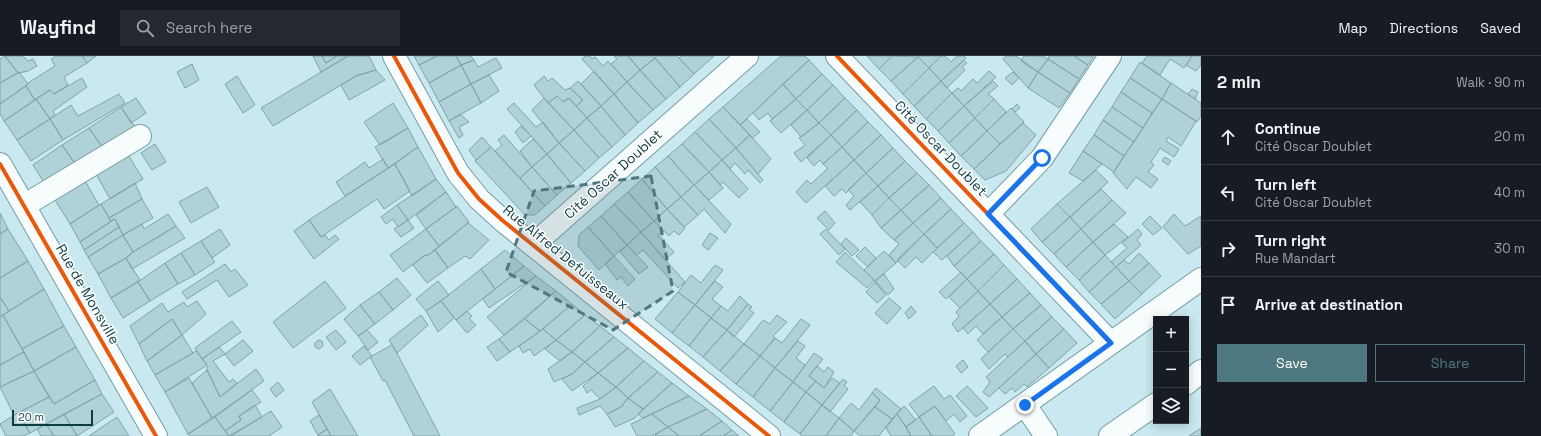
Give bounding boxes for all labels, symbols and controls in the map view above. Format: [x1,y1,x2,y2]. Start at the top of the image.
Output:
search box [120,10,400,46]
text: Wayfind [20,15,96,40]
icon: search [134,17,156,39]
text: Search here [166,18,252,37]
text: Map [1338,19,1368,37]
text: Directions [1390,19,1458,37]
text: Saved [1480,19,1521,37]
text: 2 min [1217,71,1261,93]
text: Walk · 90 m [1456,74,1525,91]
street label: Cité Oscar Doublet [891,96,991,200]
text: Continue [1255,119,1321,138]
street label: Cité Oscar Doublet [560,125,666,223]
icon: ahead [1217,126,1239,148]
text: 20 m [1494,128,1525,145]
text: Cité Oscar Doublet [1255,138,1372,155]
route start [1033,149,1051,167]
text: Turn left [1255,175,1317,194]
icon: left [1217,182,1239,204]
text: 40 m [1494,184,1525,201]
text: Cité Oscar Doublet [1255,194,1372,211]
street label: Rue Alfred Defuisseaux [499,201,633,313]
text: Turn right [1255,231,1326,250]
icon: right [1217,238,1239,260]
text: 30 m [1494,240,1525,257]
street label: Rue de Monsville [52,241,124,347]
text: Rue Mandart [1255,250,1336,267]
icon: arrive [1217,294,1239,316]
text: Arrive at destination [1255,295,1403,314]
map controls [1153,316,1189,424]
button: + [1153,316,1189,352]
button: Save [1217,344,1367,382]
button: Share [1375,344,1525,382]
button: − [1153,352,1189,388]
button: layers [1153,388,1189,424]
route end [1016,396,1034,414]
scale bar [12,408,93,427]
text: 20 m [18,410,44,424]

